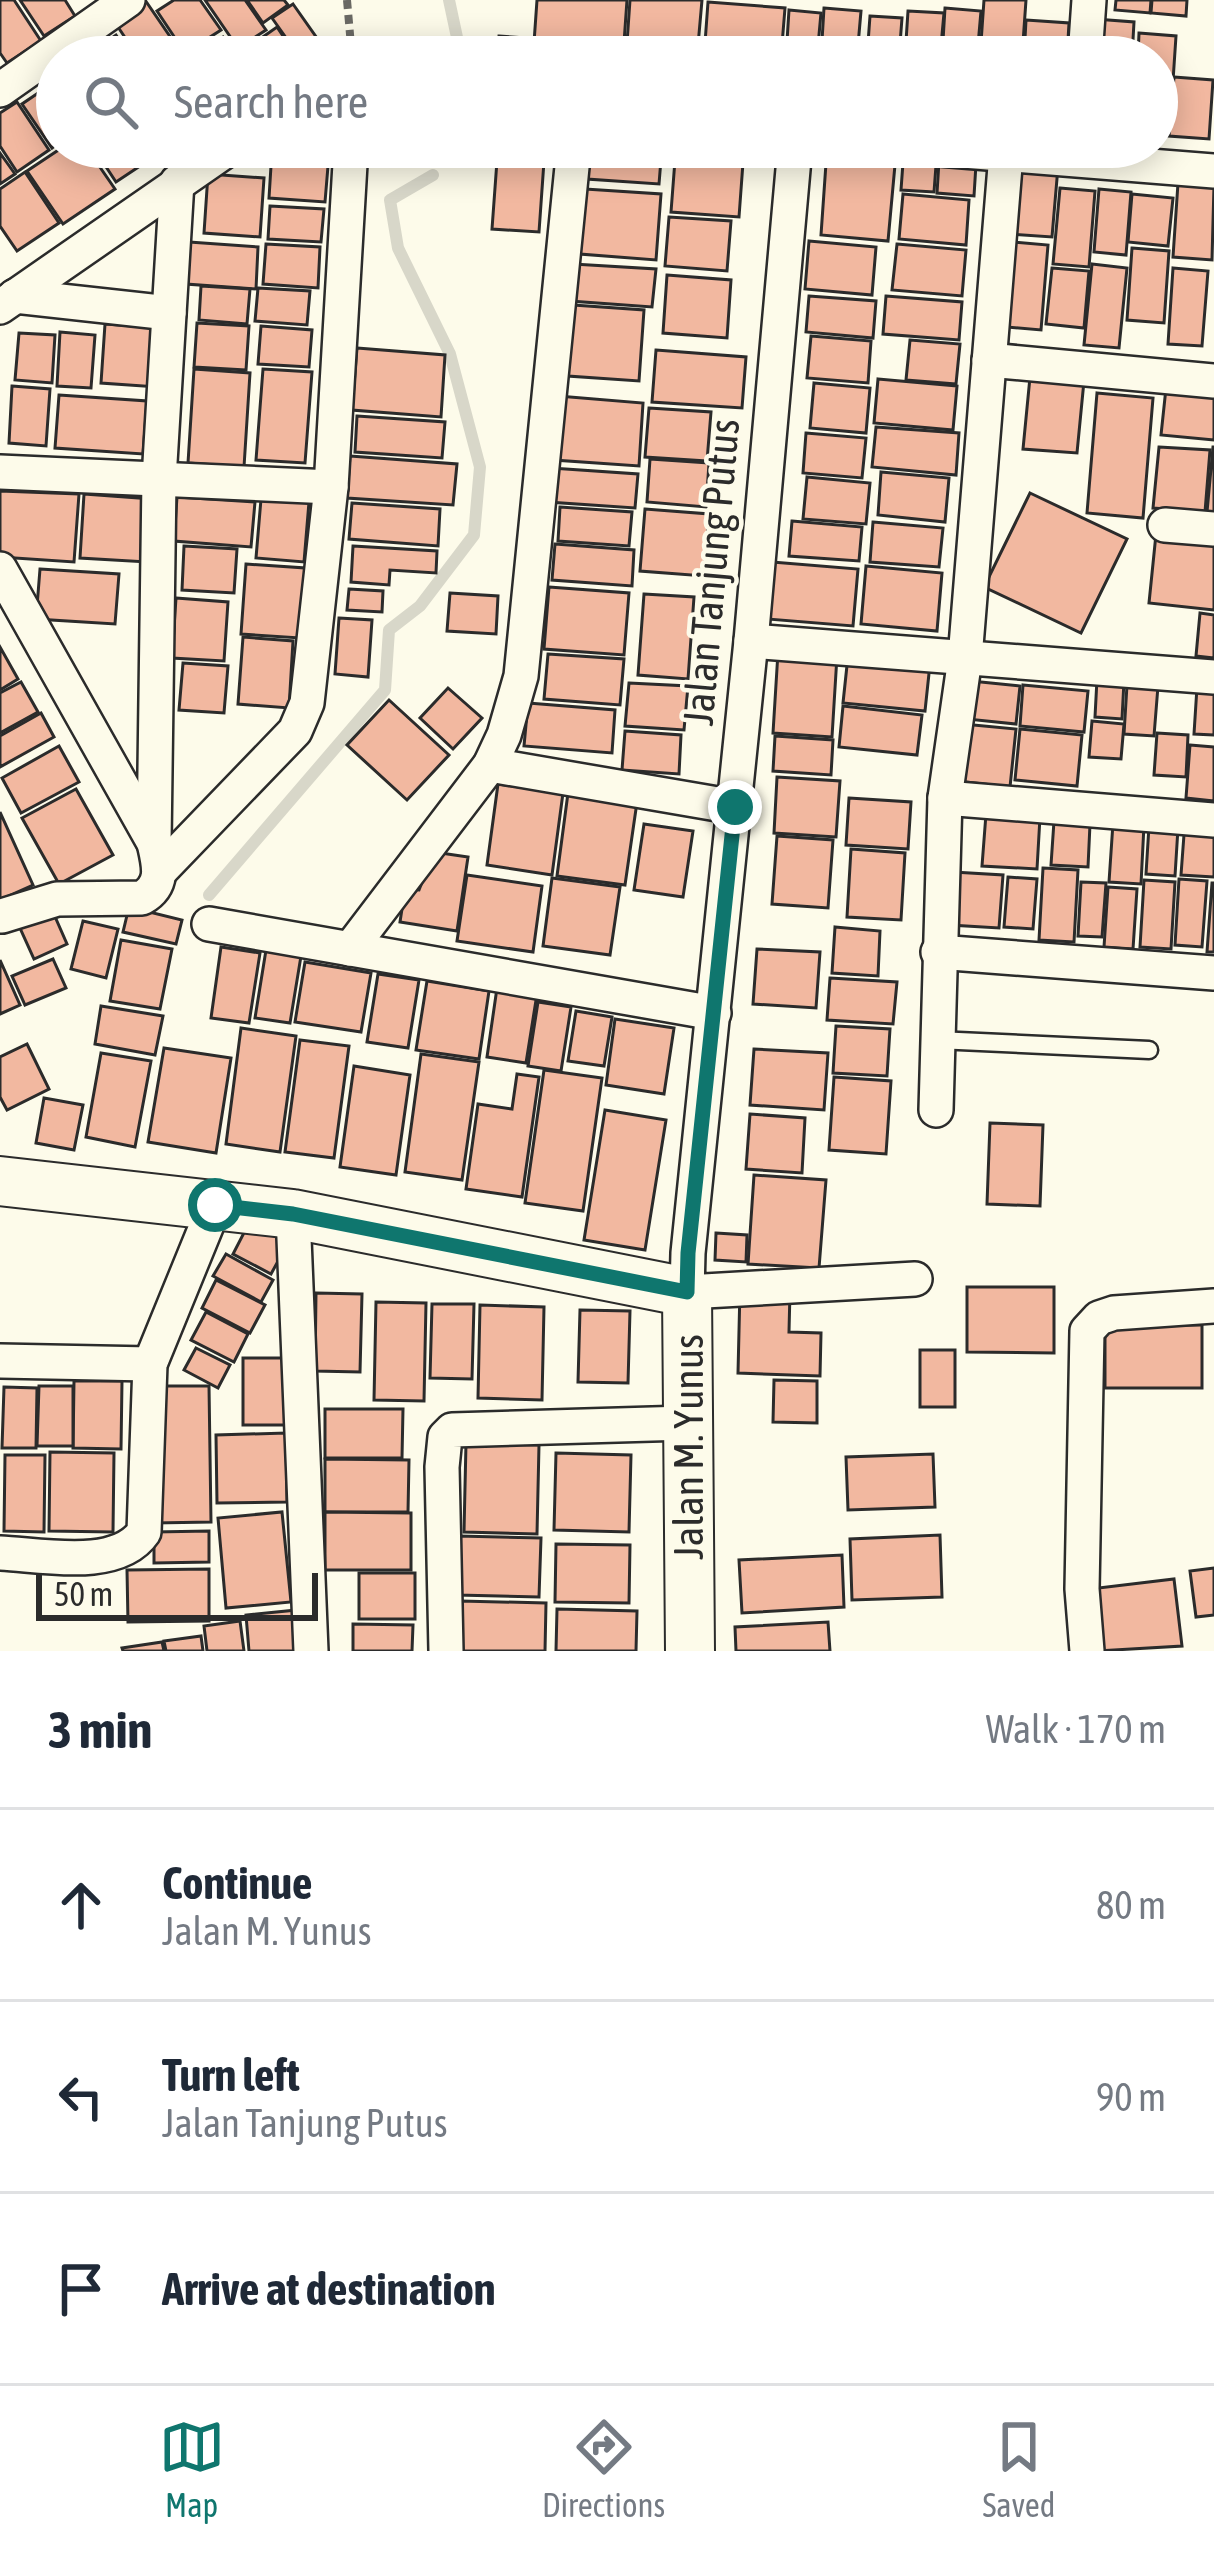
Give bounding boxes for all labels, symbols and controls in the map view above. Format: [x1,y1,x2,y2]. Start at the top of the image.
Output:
search box [36,36,1178,168]
icon: search [78,69,144,135]
text: Search here [174,76,368,128]
street label: Jalan Tanjung Putus [674,417,748,727]
route end [708,780,762,834]
route start [188,1178,242,1232]
street label: Jalan M. Yunus [664,1334,712,1560]
scale bar [36,1567,318,1620]
text: 50 m [54,1575,113,1613]
text: 3 min [48,1700,152,1759]
text: Walk · 170 m [986,1707,1166,1751]
text: Continue [162,1857,313,1909]
icon: ahead [48,1872,114,1938]
text: 80 m [1096,1883,1166,1927]
text: Jalan M. Yunus [162,1909,371,1953]
text: Turn left [162,2049,300,2101]
icon: left [48,2064,114,2130]
text: 90 m [1096,2075,1166,2119]
text: Jalan Tanjung Putus [162,2101,447,2145]
icon: arrive [48,2256,114,2322]
text: Arrive at destination [162,2263,496,2315]
tab: Map [159,2414,225,2524]
tab: Directions [542,2414,665,2524]
tab: Saved [982,2414,1055,2524]

